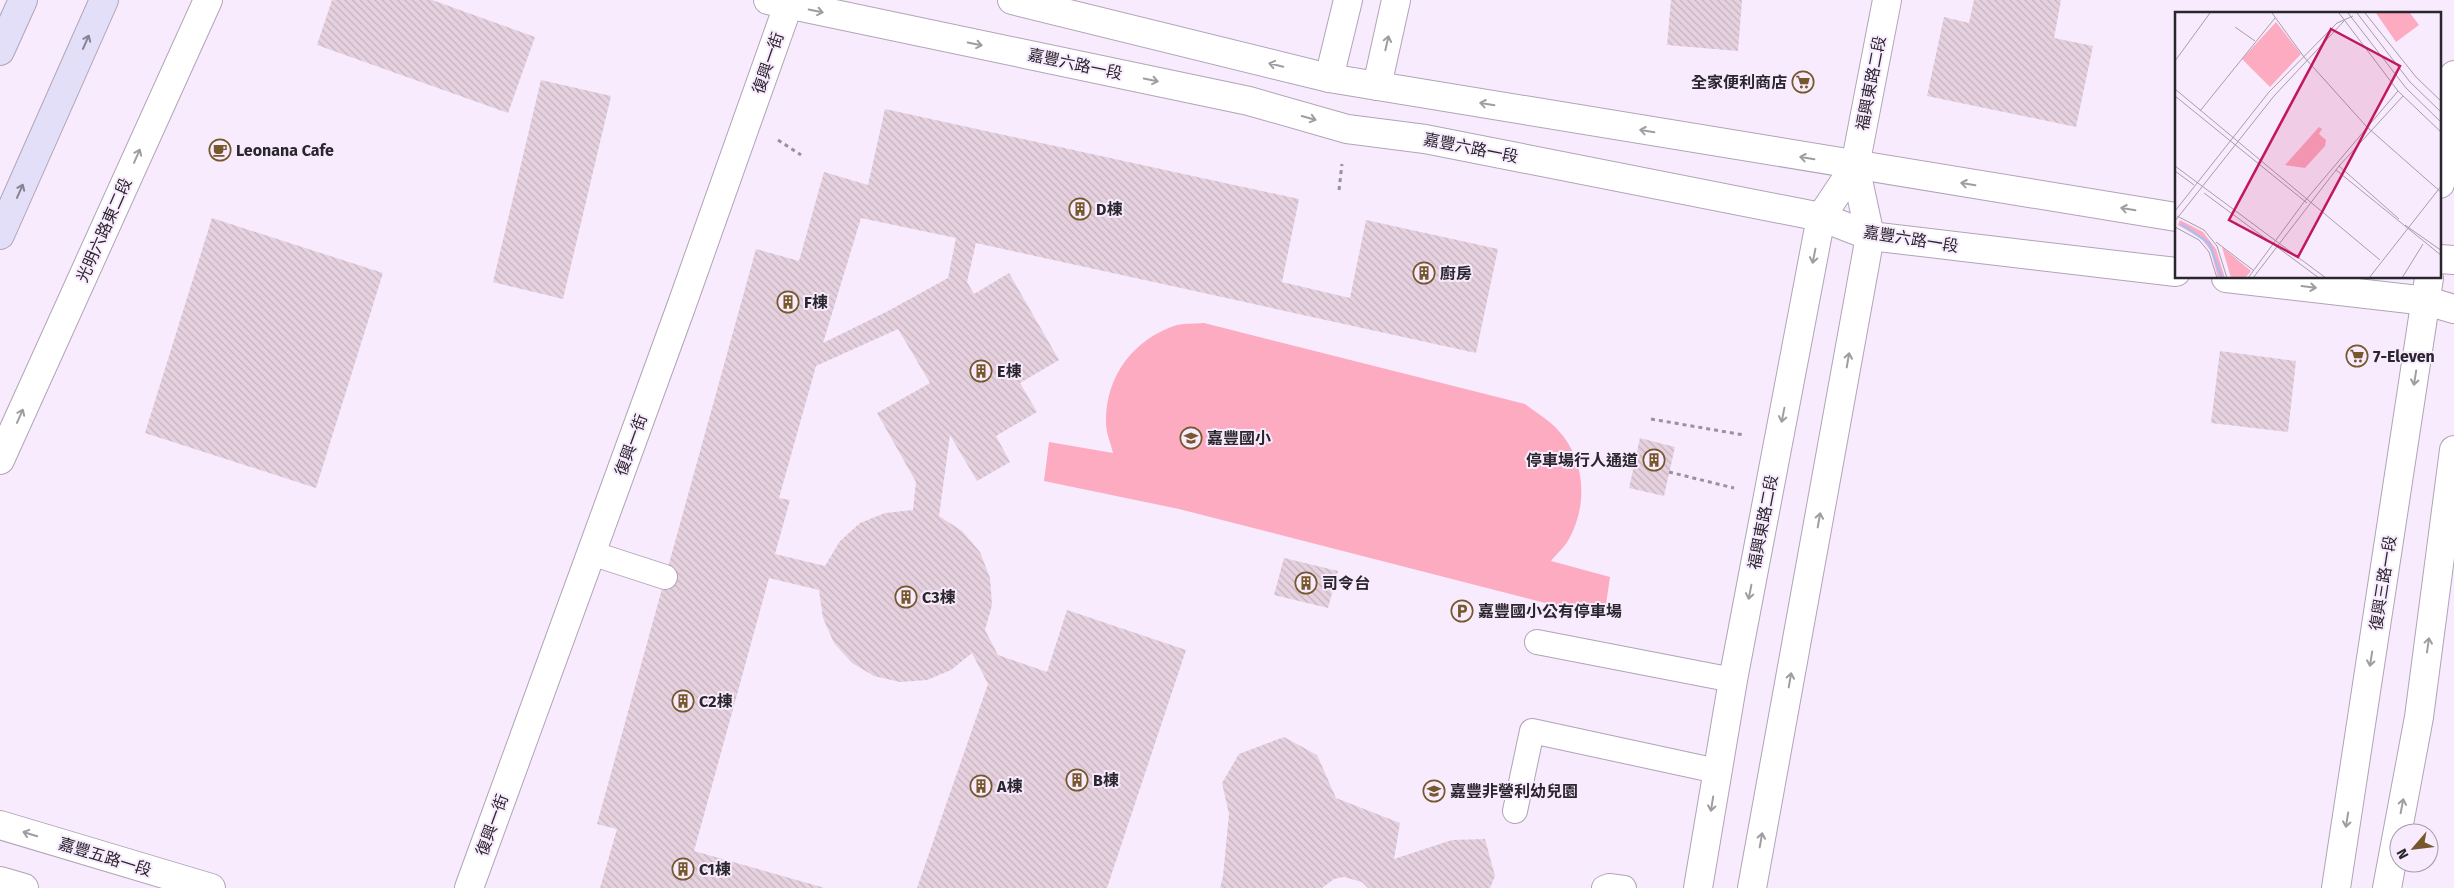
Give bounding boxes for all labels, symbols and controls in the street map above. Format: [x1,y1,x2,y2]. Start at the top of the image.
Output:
one-way arrow [808,6,824,16]
inset map [2175,12,2442,279]
street label: 復興一街 [749,30,787,96]
street label: 福興東路二段 [1853,34,1889,132]
one-way arrow [81,35,91,50]
one-way arrow [1383,35,1392,51]
one-way arrow [967,39,983,49]
street label: 嘉豐六路一段 [1026,45,1124,83]
one-way arrow [1268,60,1284,69]
supermarket icon: 全家便利商店 [1791,70,1815,94]
place label: 全家便利商店 [1691,73,1787,92]
one-way arrow [1143,76,1159,86]
one-way arrow [1479,99,1495,109]
one-way arrow [1301,113,1317,123]
one-way arrow [1639,126,1655,136]
street label: 嘉豐六路一段 [1422,130,1520,166]
cafe icon: Leonana Cafe [208,138,232,162]
place label: Leonana Cafe [236,141,334,160]
one-way arrow [133,149,143,164]
one-way arrow [1800,152,1816,162]
street label: 光明六路東二段 [73,175,135,285]
one-way arrow [1960,178,1976,188]
one-way arrow [15,184,25,199]
building icon: D棟 [1068,197,1092,221]
place label: D棟 [1096,200,1122,219]
one-way arrow [2121,204,2137,214]
street label: 嘉豐六路一段 [1862,222,1960,256]
one-way arrow [1808,247,1818,263]
building icon: 廚房 [1412,261,1436,285]
place label: 廚房 [1440,264,1472,283]
one-way arrow [2301,282,2317,292]
building icon: F棟 [776,290,800,314]
place label: F棟 [804,293,828,312]
supermarket icon: 7-Eleven [2345,344,2369,368]
place label: 7-Eleven [2373,347,2435,366]
one-way arrow [1843,353,1853,369]
building icon: E棟 [969,359,993,383]
place label: E棟 [997,362,1021,381]
one-way arrow [2409,369,2419,385]
one-way arrow [1778,407,1788,423]
one-way arrow [16,409,25,424]
street label: 復興一街 [611,412,651,478]
school or university icon: 嘉豐國小 [1179,426,1203,450]
place label: 嘉豐國小 [1207,429,1271,448]
building icon: 停車場行人通道 [1642,448,1666,472]
place label: 停車場行人通道 [1526,451,1638,470]
street label: 福興東路二段 [1745,473,1781,571]
one-way arrow [1814,513,1824,529]
street label: 復興三路一段 [2366,534,2400,632]
building icon: 司令台 [1294,571,1318,595]
place label: 司令台 [1322,574,1370,593]
one-way arrow [1744,584,1754,600]
building icon: C3棟 [894,585,918,609]
place label: C3棟 [922,588,956,607]
parking icon: 嘉豐國小公有停車場 [1450,599,1474,623]
place label: 嘉豐國小公有停車場 [1478,602,1622,621]
one-way arrow [2423,638,2433,654]
one-way arrow [2366,651,2376,667]
one-way arrow [1785,673,1795,689]
building icon: C2棟 [671,689,695,713]
place label: C2棟 [699,692,732,711]
building icon: B棟 [1065,768,1089,792]
place label: B棟 [1093,771,1119,790]
building icon: A棟 [969,774,993,798]
place label: A棟 [996,777,1022,796]
school or university icon: 嘉豐非營利幼兒園 [1422,779,1446,803]
place label: 嘉豐非營利幼兒園 [1450,782,1578,801]
street label: 復興一街 [472,792,512,858]
one-way arrow [1706,795,1716,811]
one-way arrow [2398,798,2407,814]
one-way arrow [2341,812,2351,828]
north arrow [2389,823,2439,873]
one-way arrow [22,829,38,839]
one-way arrow [1756,832,1766,848]
street label: 嘉豐五路一段 [56,834,154,880]
text: N [2393,846,2413,862]
building icon: C1棟 [671,857,695,881]
place label: C1棟 [699,860,731,879]

